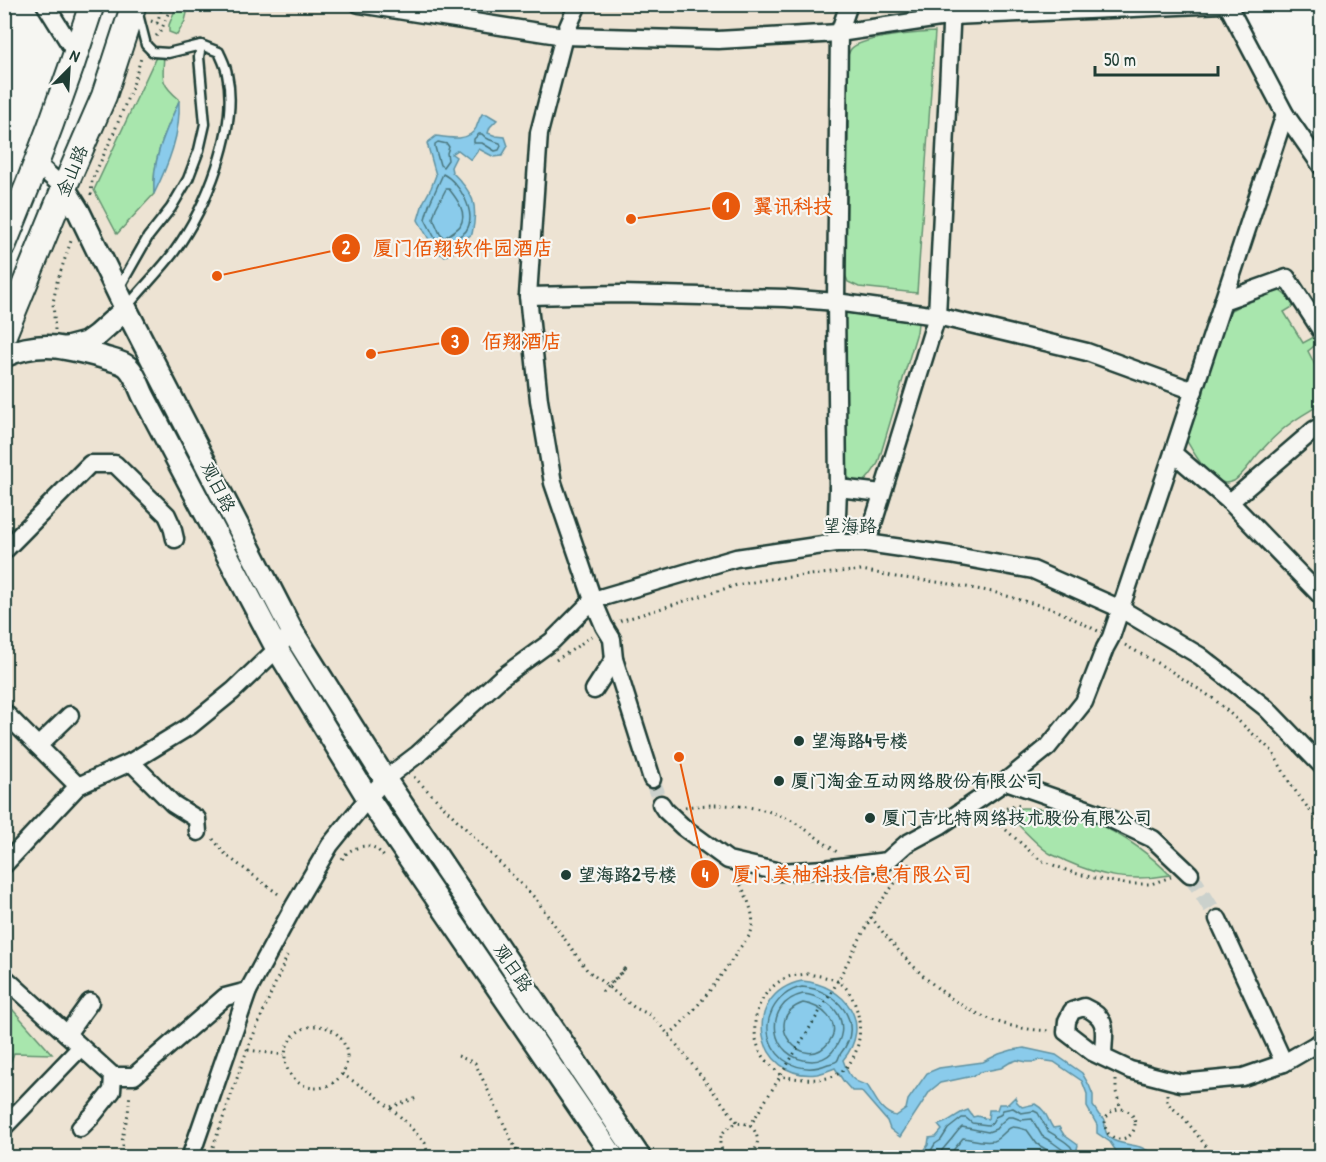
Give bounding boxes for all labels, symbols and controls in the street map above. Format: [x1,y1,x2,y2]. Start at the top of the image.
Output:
north arrow [39,39,99,99]
scale bar [1095,39,1218,77]
text: N [67,44,84,67]
text: 50 m [1104,47,1136,72]
street label: 金山路 [49,141,94,201]
callout: 翼讯科技 [711,187,845,225]
text: 翼讯科技 [753,192,833,219]
text: 1 [723,193,730,218]
callout: 厦门佰翔软件园酒店 [331,229,565,267]
text: 厦门佰翔软件园酒店 [373,234,553,261]
text: 2 [342,235,351,260]
callout: 佰翔酒店 [440,322,574,360]
text: 佰翔酒店 [482,327,562,354]
text: 3 [451,329,459,354]
street label: 观日路 [195,457,242,517]
street label: 望海路 [823,513,877,538]
place label: 望海路4号楼 [811,728,908,753]
marker: 望海路4号楼 [792,734,806,748]
place label: 厦门淘金互动网络股份有限公司 [791,768,1043,793]
marker: 厦门淘金互动网络股份有限公司 [772,774,786,788]
place label: 厦门吉比特网络技术股份有限公司 [882,805,1152,830]
marker: 厦门吉比特网络技术股份有限公司 [863,811,877,825]
callout: 厦门美柚科技信息有限公司 [690,855,984,893]
text: 厦门美柚科技信息有限公司 [732,860,972,887]
place label: 望海路2号楼 [578,862,676,887]
text: 4 [702,862,709,887]
marker: 望海路2号楼 [559,868,573,882]
street label: 观日路 [488,938,539,997]

